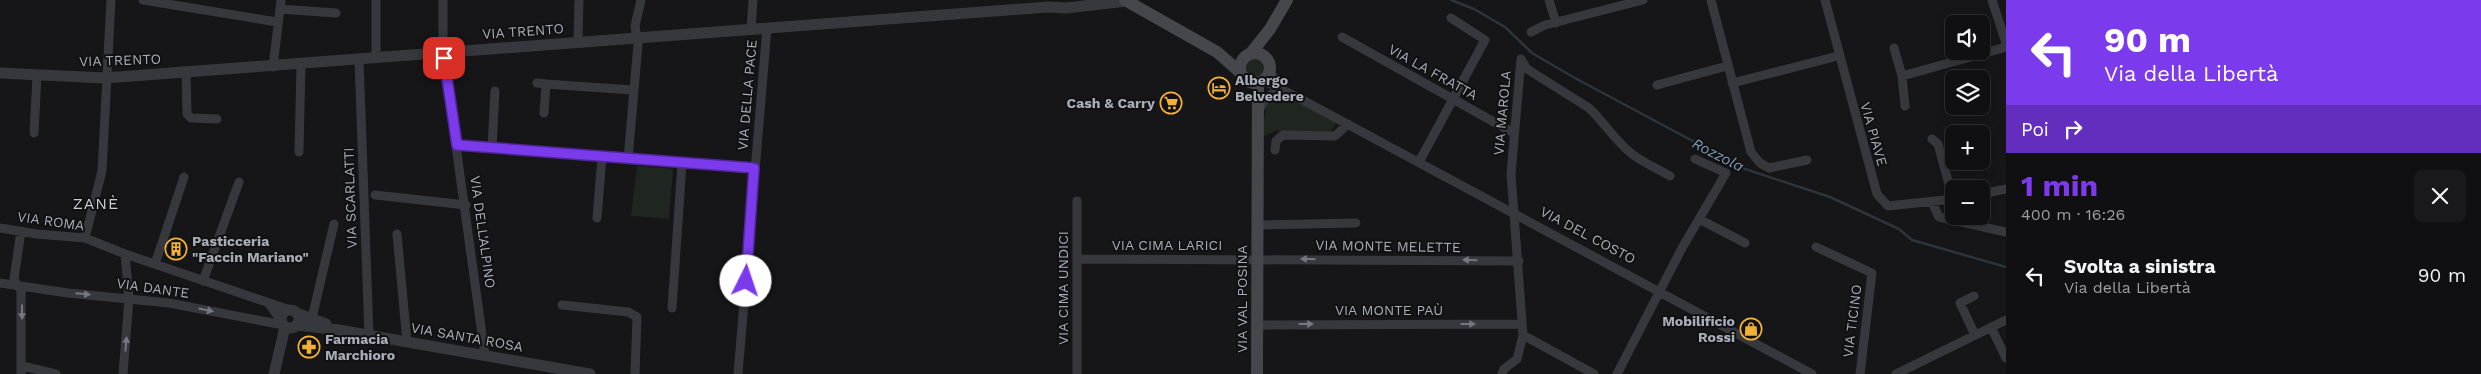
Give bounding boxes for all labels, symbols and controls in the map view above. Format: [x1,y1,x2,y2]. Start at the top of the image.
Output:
map controls [1945,15,1990,225]
button: sound [1945,15,1990,60]
text: 90 m [2104,19,2191,61]
street label: VIA TRENTO [482,20,564,42]
icon: left [2021,20,2086,85]
pin [423,37,465,79]
street label: VIA DELLA PACE [734,39,760,151]
street label: VIA LA FRATTA [1386,41,1480,103]
icon: arrive [430,44,458,72]
street label: VIA TRENTO [79,51,161,69]
text: Via della Libertà [2104,61,2278,86]
street label: VIA MAROLA [1490,70,1514,156]
button: layers [1945,70,1990,115]
place label: Albergo Belvedere [1235,72,1304,104]
hotel icon: Albergo Belvedere [1207,76,1231,100]
supermarket icon: Cash & Carry [1159,91,1183,115]
place label: Cash & Carry [1067,95,1155,111]
street label: VIA PIAVE [1857,100,1891,168]
icon: right [2059,115,2087,143]
text: Poi [2021,118,2049,141]
button: + [1945,125,1990,170]
water label: Rozzola [1689,134,1747,176]
street label: VIA SCARLATTI [340,147,360,249]
text: 1 min [2021,168,2098,203]
button: close [2414,170,2466,222]
street label: VIA DELL'ALPINO [467,175,499,289]
button: − [1945,180,1990,225]
district label: ZANÈ [73,194,119,213]
street label: VIA DEL COSTO [1538,203,1638,267]
text: 400 m · 16:26 [2021,205,2125,224]
street label: VIA ROMA [16,208,86,234]
street label: VIA CIMA UNDICI [1055,231,1071,345]
place label: Pasticceria "Faccin Mariano" [192,233,309,265]
building icon: Pasticceria "Faccin Mariano" [164,237,188,261]
street label: VIA CIMA LARICI [1112,237,1222,253]
street label: VIA MONTE MELETTE [1315,237,1461,255]
street label: VIA VAL POSINA [1234,245,1250,353]
position arrow [719,254,771,306]
one-way arrow [1299,255,1315,263]
text: Svolta a sinistra [2064,255,2215,278]
one-way arrow [1462,256,1478,264]
icon: left [2021,262,2049,290]
text: 90 m [2418,264,2466,287]
street label: VIA DANTE [116,275,190,301]
text: Via della Libertà [2064,278,2191,297]
street label: VIA TICINO [1840,284,1864,358]
one-way arrow [75,290,91,298]
street label: VIA MONTE PAÙ [1335,302,1443,318]
one-way arrow [18,304,26,320]
one-way arrow [198,307,214,315]
place label: Mobilificio Rossi [1662,313,1735,345]
shop icon: Mobilificio Rossi [1739,317,1763,341]
street label: VIA SANTA ROSA [410,319,524,355]
one-way arrow [1298,320,1314,328]
one-way arrow [1461,320,1477,328]
place label: Farmacia Marchioro [325,331,395,363]
pharmacy icon: Farmacia Marchioro [297,335,321,359]
one-way arrow [122,336,130,352]

